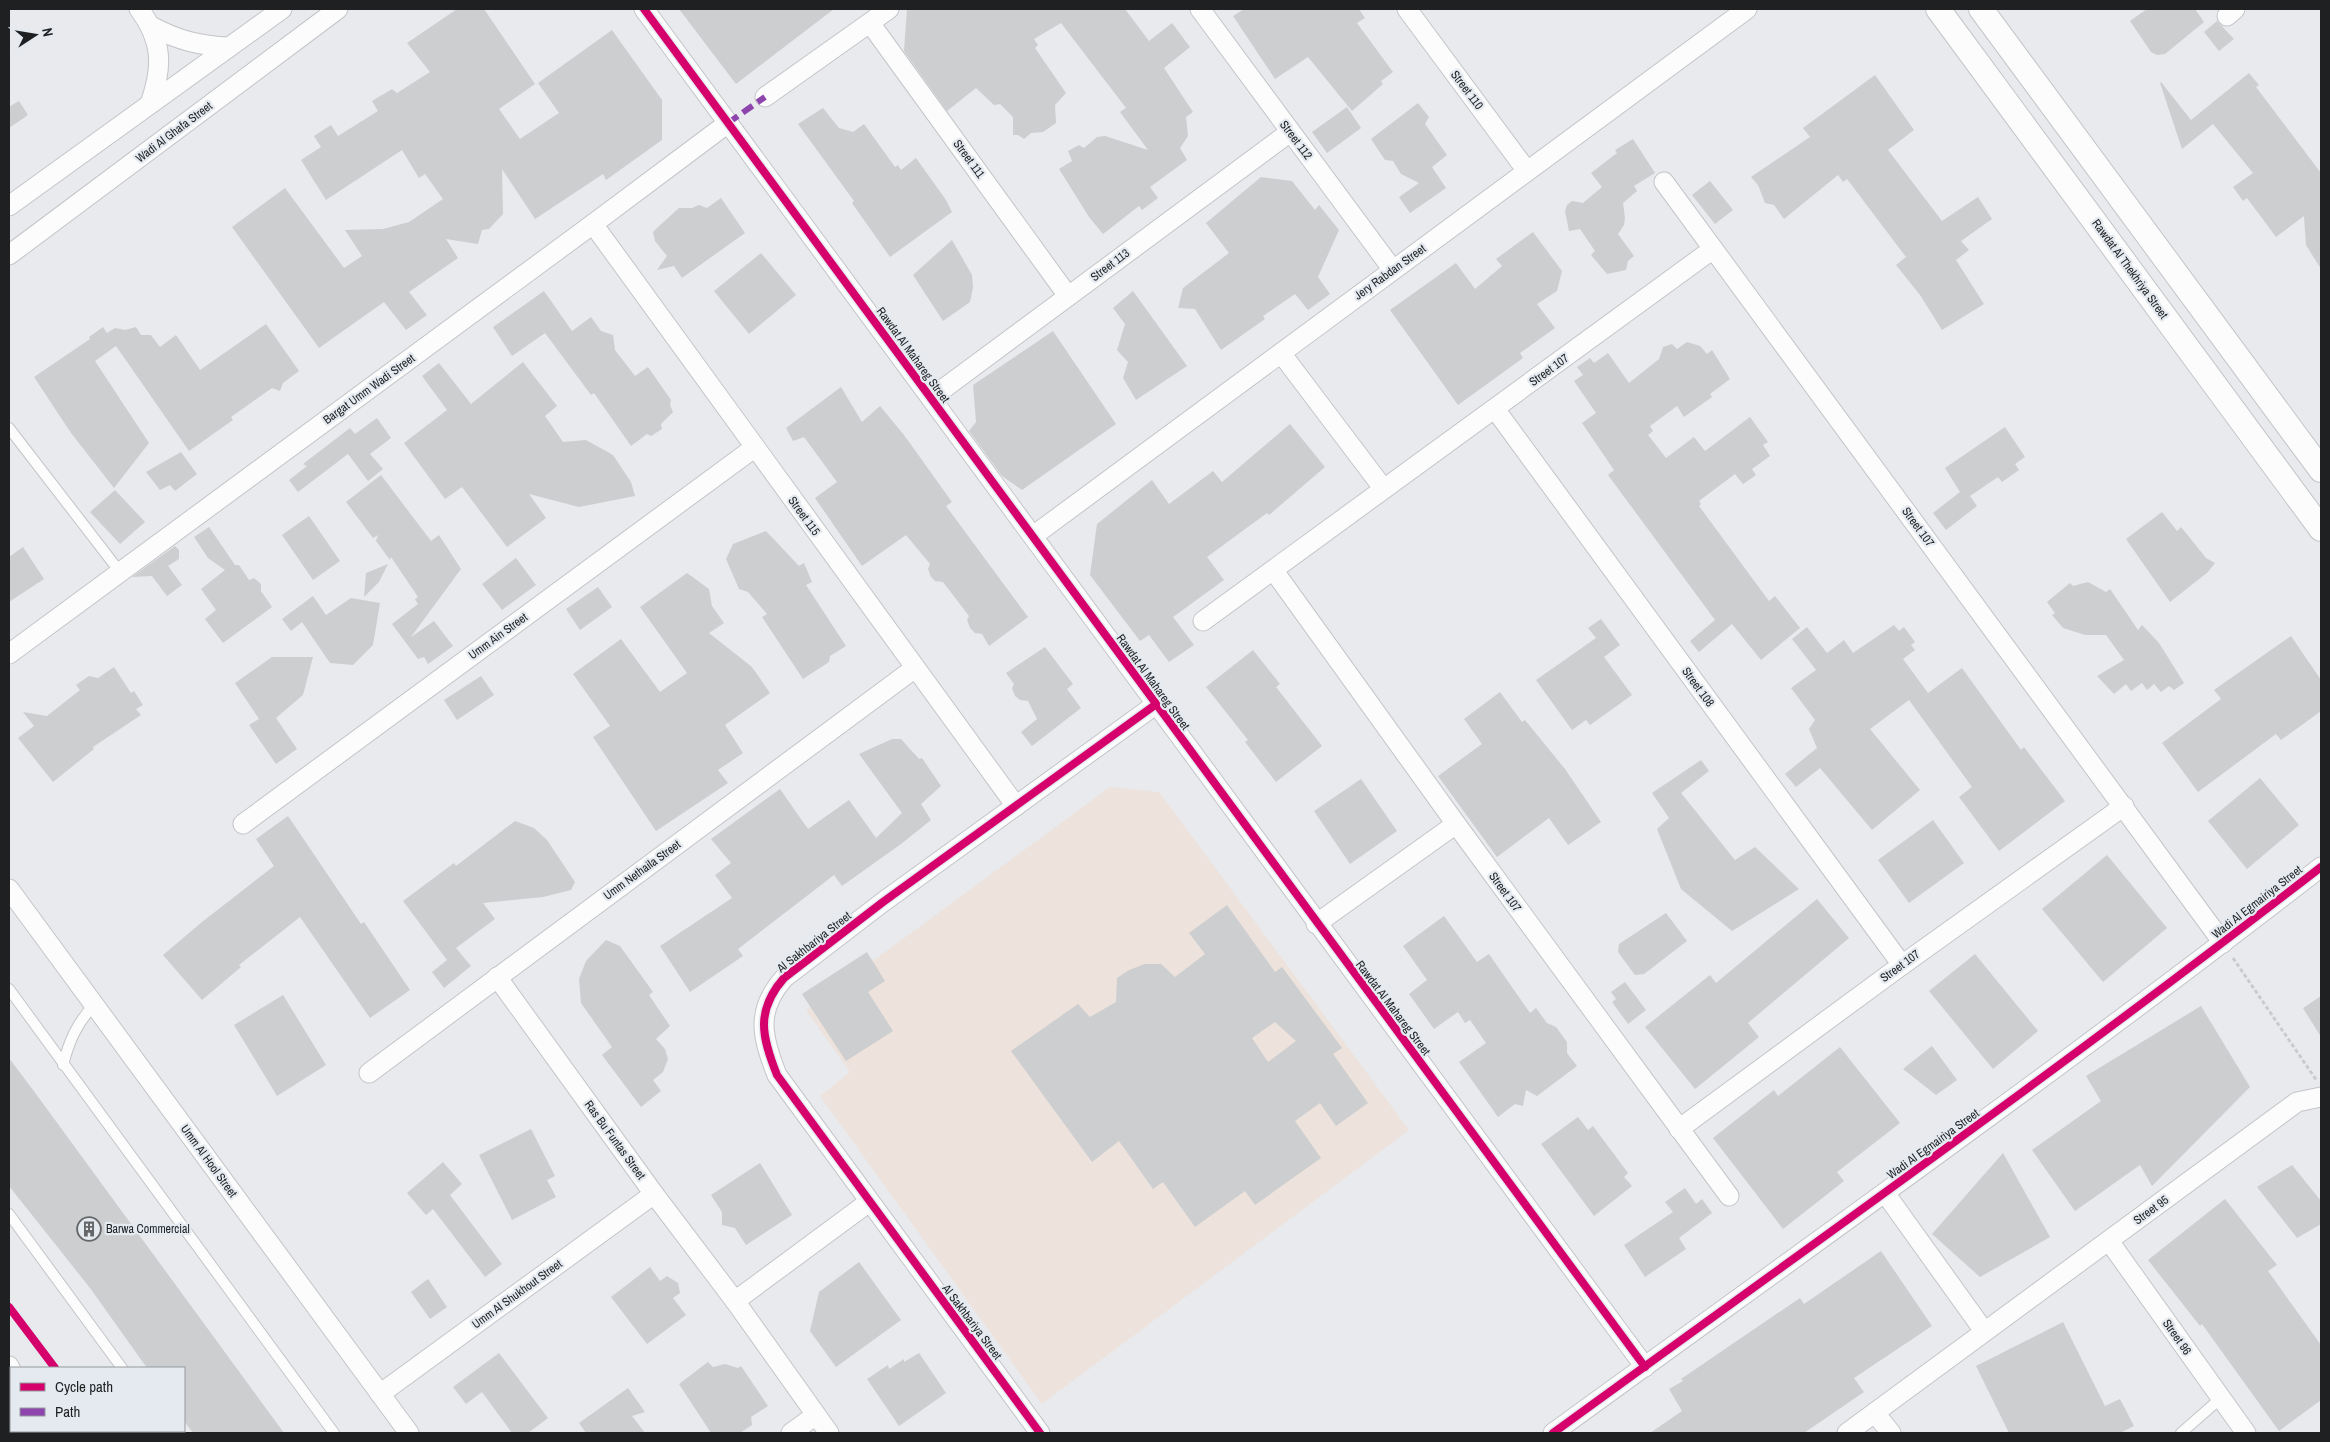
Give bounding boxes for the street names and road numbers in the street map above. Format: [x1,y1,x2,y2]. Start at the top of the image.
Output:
street label: Street 110 [1447,67,1487,113]
street label: Wadi Al Ghafa Street [132,98,216,166]
street label: Street 112 [1276,117,1316,163]
street label: Street 111 [950,137,989,182]
street label: Rawdat Al Thekhriya Street [2088,216,2172,322]
street label: Jery Rabdan Street [1351,240,1429,303]
street label: Street 113 [1087,245,1133,285]
street label: Rawdat Al Mahareg Street [873,304,953,406]
street label: Bargat Umm Wadi Street [320,350,418,428]
street label: Street 107 [1526,350,1572,390]
street label: Street 115 [784,493,824,539]
street label: Street 107 [1898,504,1938,550]
street label: Umm Ain Street [465,609,531,663]
street label: Rawdat Al Mahareg Street [1113,631,1193,733]
street label: Street 108 [1678,664,1718,710]
street label: Umm Nethaila Street [600,836,684,903]
street label: Wadi Al Egmairiya Street [2209,862,2306,942]
street label: Street 107 [1485,869,1525,915]
street label: Al Sakhbariya Street [773,908,855,977]
street label: Street 107 [1877,946,1923,986]
street label: Rawdat Al Mahareg Street [1352,957,1434,1059]
street label: Ras Bu Funtas Street [581,1097,649,1183]
street label: Wadi Al Egmairiya Street [1884,1105,1982,1183]
street label: Umm Al Hool Street [177,1121,241,1201]
street label: Street 95 [2130,1191,2172,1228]
street label: Umm Al Shukhout Street [469,1256,566,1332]
street label: Al Sakhbariya Street [938,1280,1006,1363]
street label: Street 96 [2159,1316,2195,1358]

